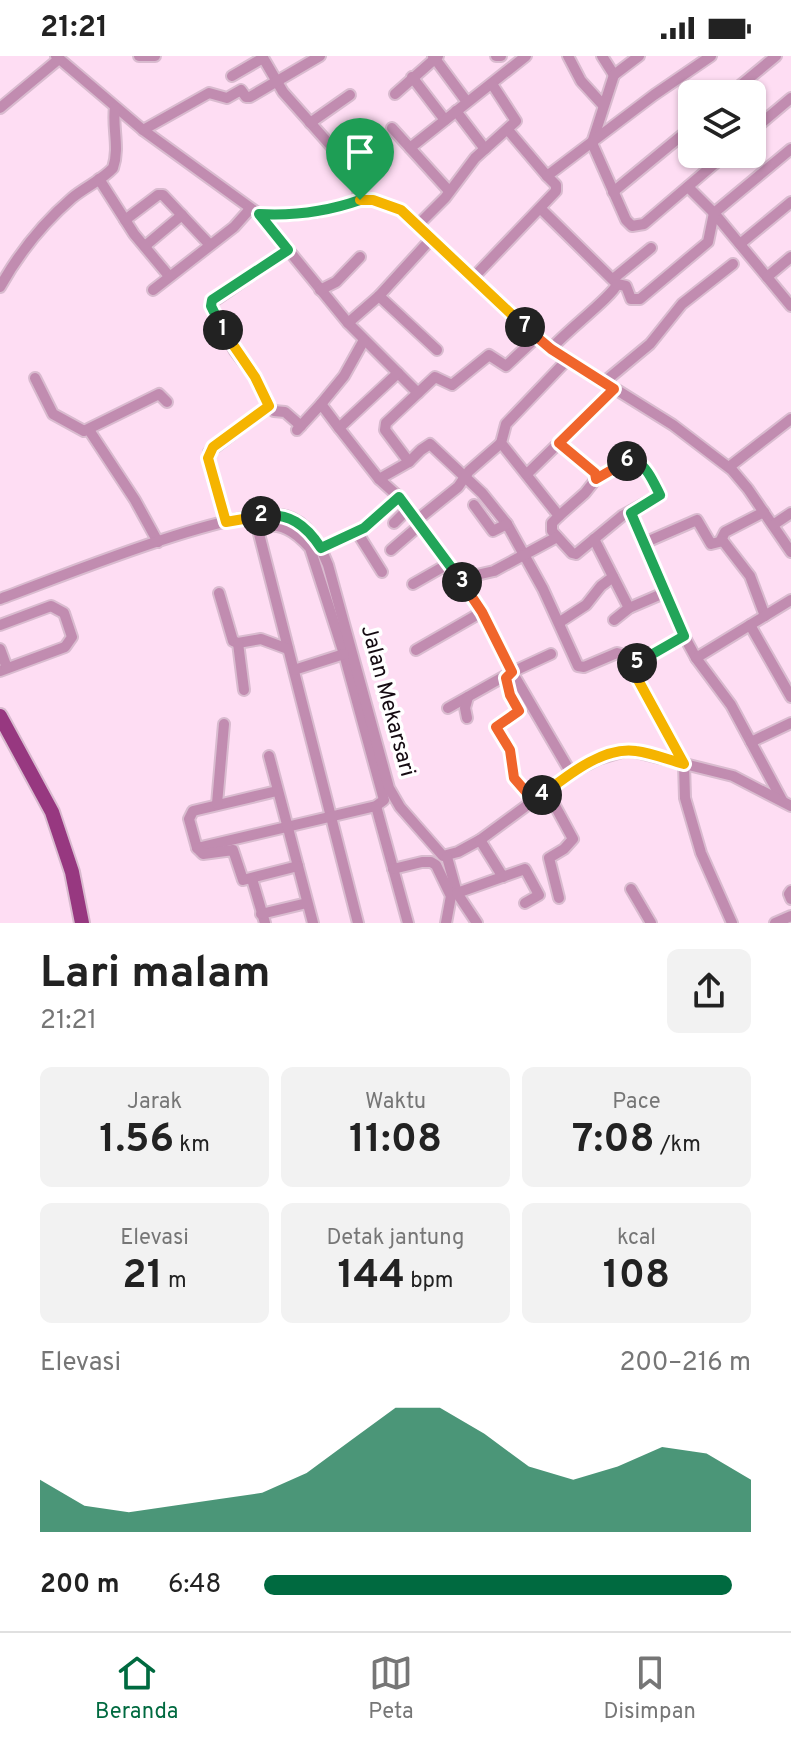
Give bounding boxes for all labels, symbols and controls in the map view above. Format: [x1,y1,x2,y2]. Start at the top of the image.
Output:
text: 21:21 [40,10,108,47]
map controls [678,80,766,168]
button: layers [678,80,766,168]
pin [326,118,394,200]
icon: arrive [338,130,382,174]
pin: 7 [505,307,545,347]
pin: 1 [203,310,243,350]
text: 7 [519,313,531,340]
text: 1 [219,316,227,343]
pin: 6 [607,441,647,481]
text: 6 [620,447,634,474]
pin: 2 [241,496,281,536]
text: 2 [254,502,268,529]
pin: 3 [442,562,482,602]
text: 3 [455,568,469,595]
street label: Jalan Mekarsari [354,622,420,780]
pin: 5 [617,643,657,683]
text: 5 [630,649,644,676]
pin: 4 [522,775,562,815]
text: 4 [535,781,549,808]
text: Lari malam [40,947,270,1003]
button: share [667,949,751,1033]
text: 21:21 [40,1005,97,1038]
text: Jarak [127,1089,182,1116]
text: Waktu [365,1089,426,1116]
text: Pace [612,1089,661,1116]
text: 1.56 [99,1116,174,1166]
text: 11:08 [349,1116,442,1166]
text: 7:08 [572,1116,655,1166]
text: km [174,1132,210,1159]
text: /km [655,1132,701,1159]
text: Elevasi [120,1225,189,1252]
text: Detak jantung [327,1225,464,1252]
text: kcal [617,1225,656,1252]
text: 21 [122,1252,163,1302]
text: 144 [338,1252,405,1302]
text: 108 [603,1252,670,1302]
text: m [163,1268,187,1295]
text: bpm [405,1268,453,1295]
text: Elevasi [40,1347,121,1380]
text: 200–216 m [619,1347,751,1380]
text: 200 m [40,1569,119,1602]
text: 6:48 [168,1569,221,1602]
tab: Beranda [95,1651,178,1726]
tab: Peta [368,1651,414,1726]
tab: Disimpan [604,1651,696,1726]

